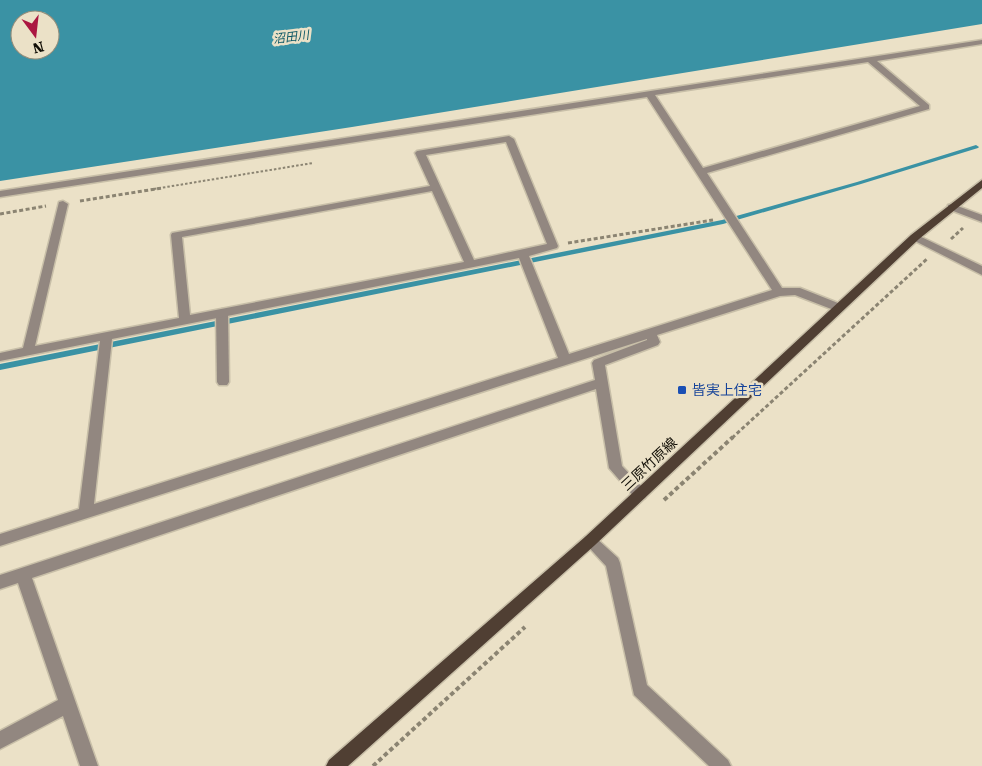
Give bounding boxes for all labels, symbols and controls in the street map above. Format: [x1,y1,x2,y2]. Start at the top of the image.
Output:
north arrow [10,10,60,60]
water label: 沼田川 [272,28,312,46]
text: N [31,38,46,57]
place label: 皆実上住宅 [692,382,762,398]
marker: 皆実上住宅 [676,384,688,396]
street label: 三原竹原線 [618,434,680,494]

